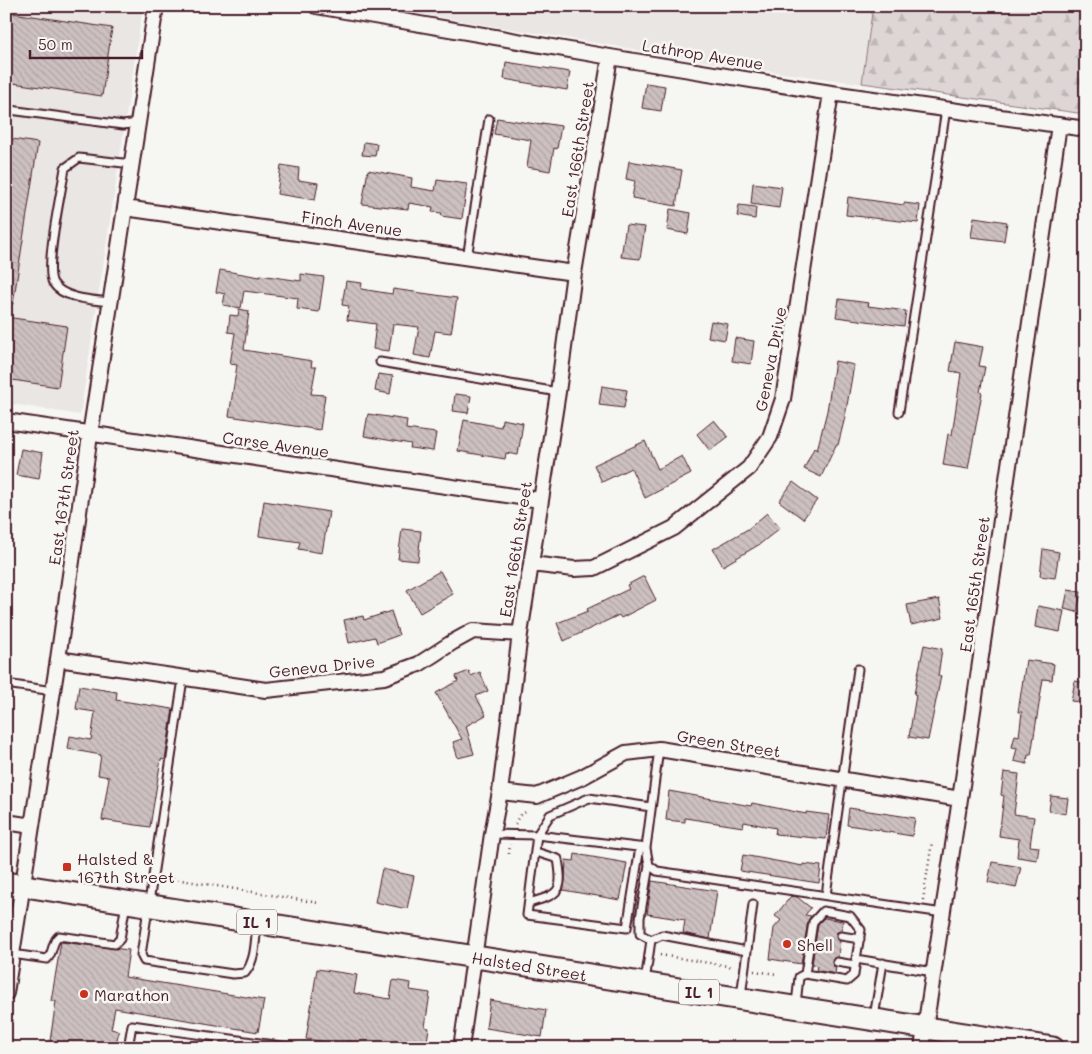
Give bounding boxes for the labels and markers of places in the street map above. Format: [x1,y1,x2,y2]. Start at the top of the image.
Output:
place label: Halsted & 167th Street [77,848,175,887]
marker: Halsted & 167th Street [61,861,73,873]
place label: Shell [797,934,833,955]
marker: Shell [781,938,793,950]
place label: Marathon [94,984,169,1005]
marker: Marathon [78,988,90,1000]

